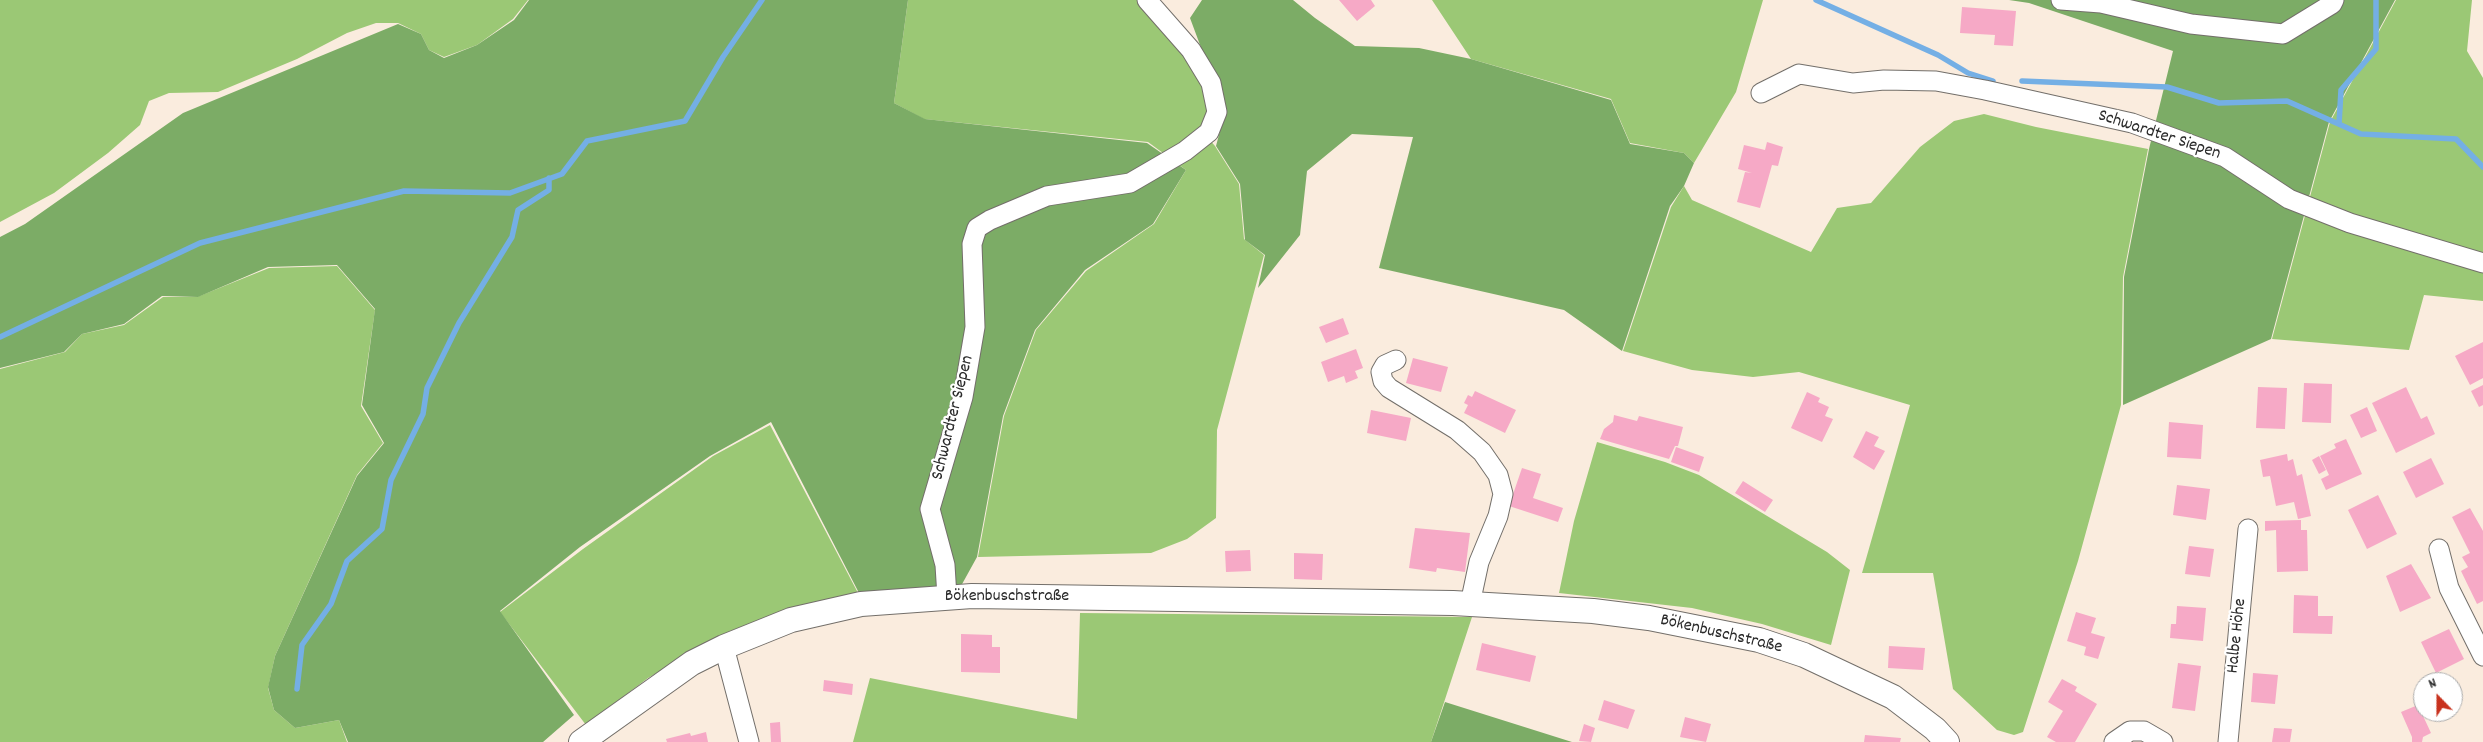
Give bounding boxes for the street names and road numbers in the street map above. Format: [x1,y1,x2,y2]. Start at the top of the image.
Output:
street label: Schwardter Siepen [2095,106,2223,166]
street label: Schwardter Siepen [928,353,980,483]
street label: Bökenbuschstraße [945,587,1069,609]
street label: Halbe Höhe [2223,597,2253,675]
street label: Bökenbuschstraße [1658,610,1784,660]

